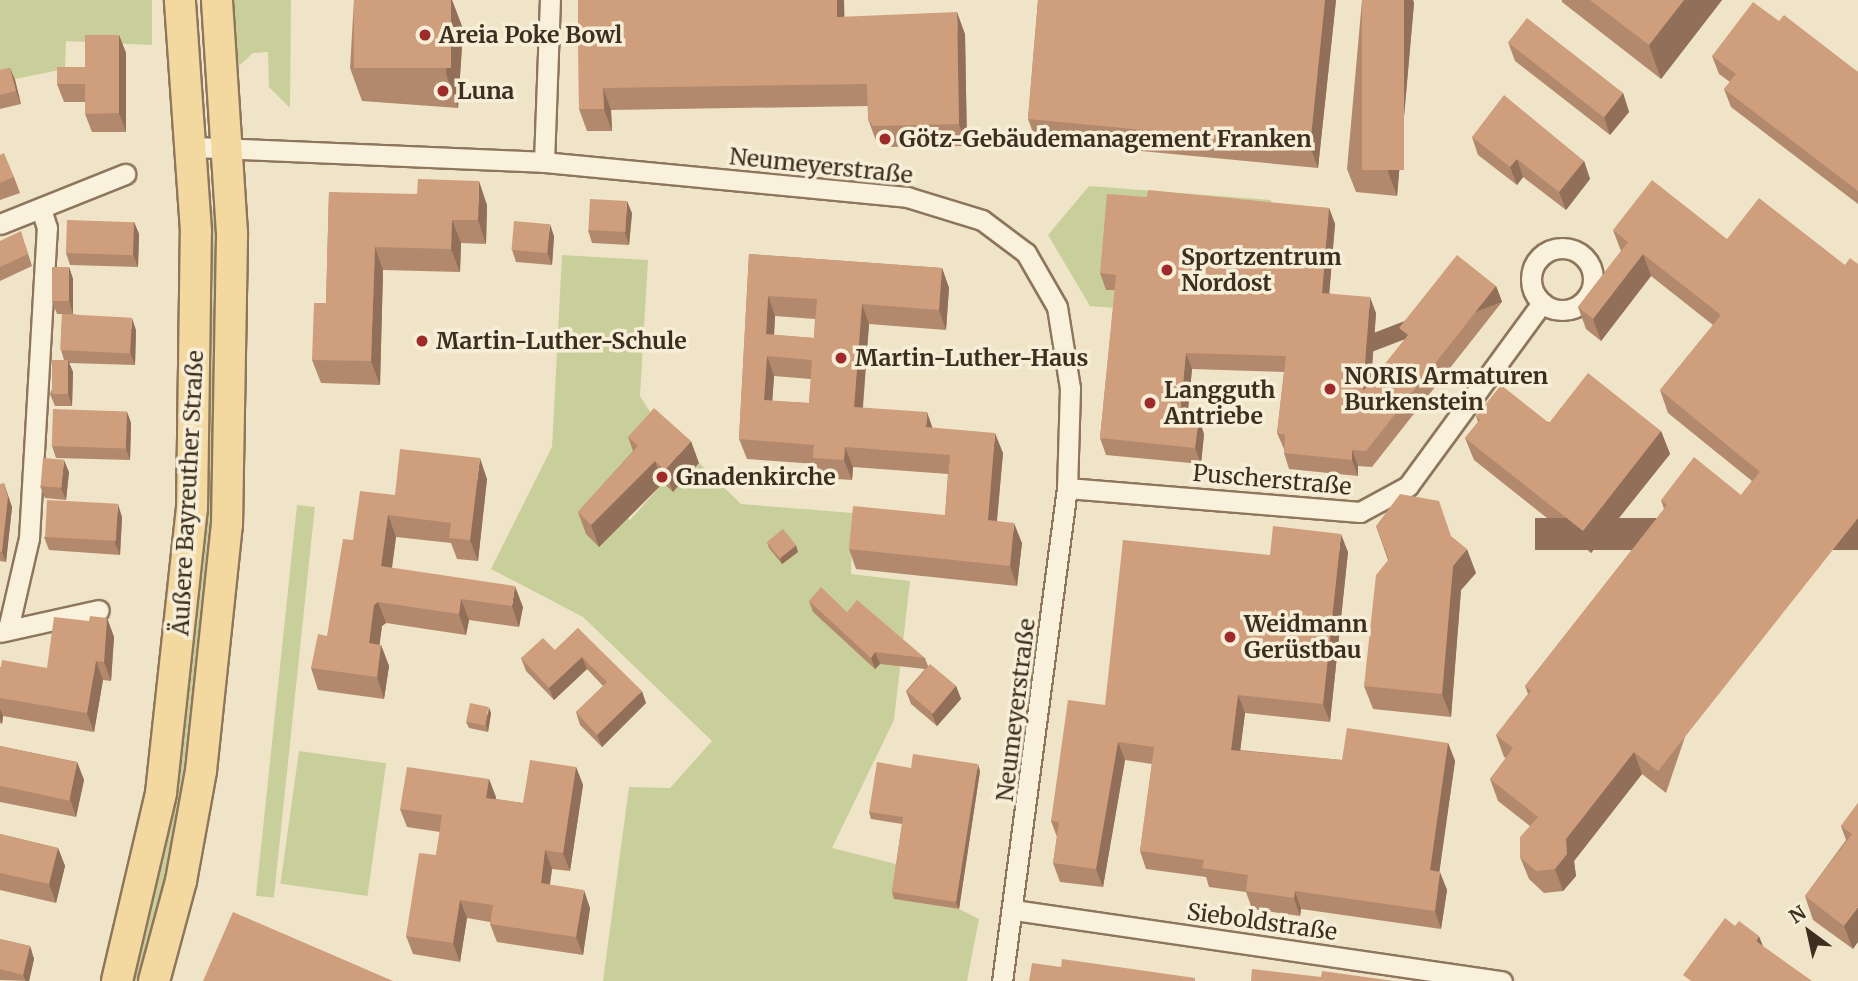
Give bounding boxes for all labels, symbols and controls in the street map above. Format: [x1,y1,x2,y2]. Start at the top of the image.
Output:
place label: Areia Poke Bowl [439,21,622,49]
marker: Areia Poke Bowl [417,27,433,43]
place label: Luna [457,77,514,105]
marker: Luna [435,83,451,99]
place label: Götz-Gebäudemanagement Franken [899,125,1312,153]
marker: Götz-Gebäudemanagement Franken [877,131,893,147]
street label: Neumeyerstraße [728,143,914,189]
place label: Sportzentrum Nordost [1181,243,1342,297]
marker: Sportzentrum Nordost [1159,262,1175,278]
place label: Martin-Luther-Schule [436,327,687,355]
marker: Martin-Luther-Schule [414,333,430,349]
place label: Martin-Luther-Haus [855,344,1088,372]
street label: Äußere Bayreuther Straße [167,350,209,636]
marker: Martin-Luther-Haus [833,350,849,366]
place label: NORIS Armaturen Burkenstein [1344,362,1548,416]
place label: Langguth Antriebe [1164,376,1275,430]
marker: NORIS Armaturen Burkenstein [1322,381,1338,397]
marker: Langguth Antriebe [1142,395,1158,411]
street label: Puscherstraße [1192,459,1352,501]
place label: Gnadenkirche [676,463,836,491]
marker: Gnadenkirche [654,469,670,485]
place label: Weidmann Gerüstbau [1244,610,1368,664]
street label: Neumeyerstraße [991,617,1041,803]
marker: Weidmann Gerüstbau [1222,629,1238,645]
north arrow [1774,897,1844,967]
street label: Sieboldstraße [1185,898,1339,946]
text: N [1785,900,1810,929]

